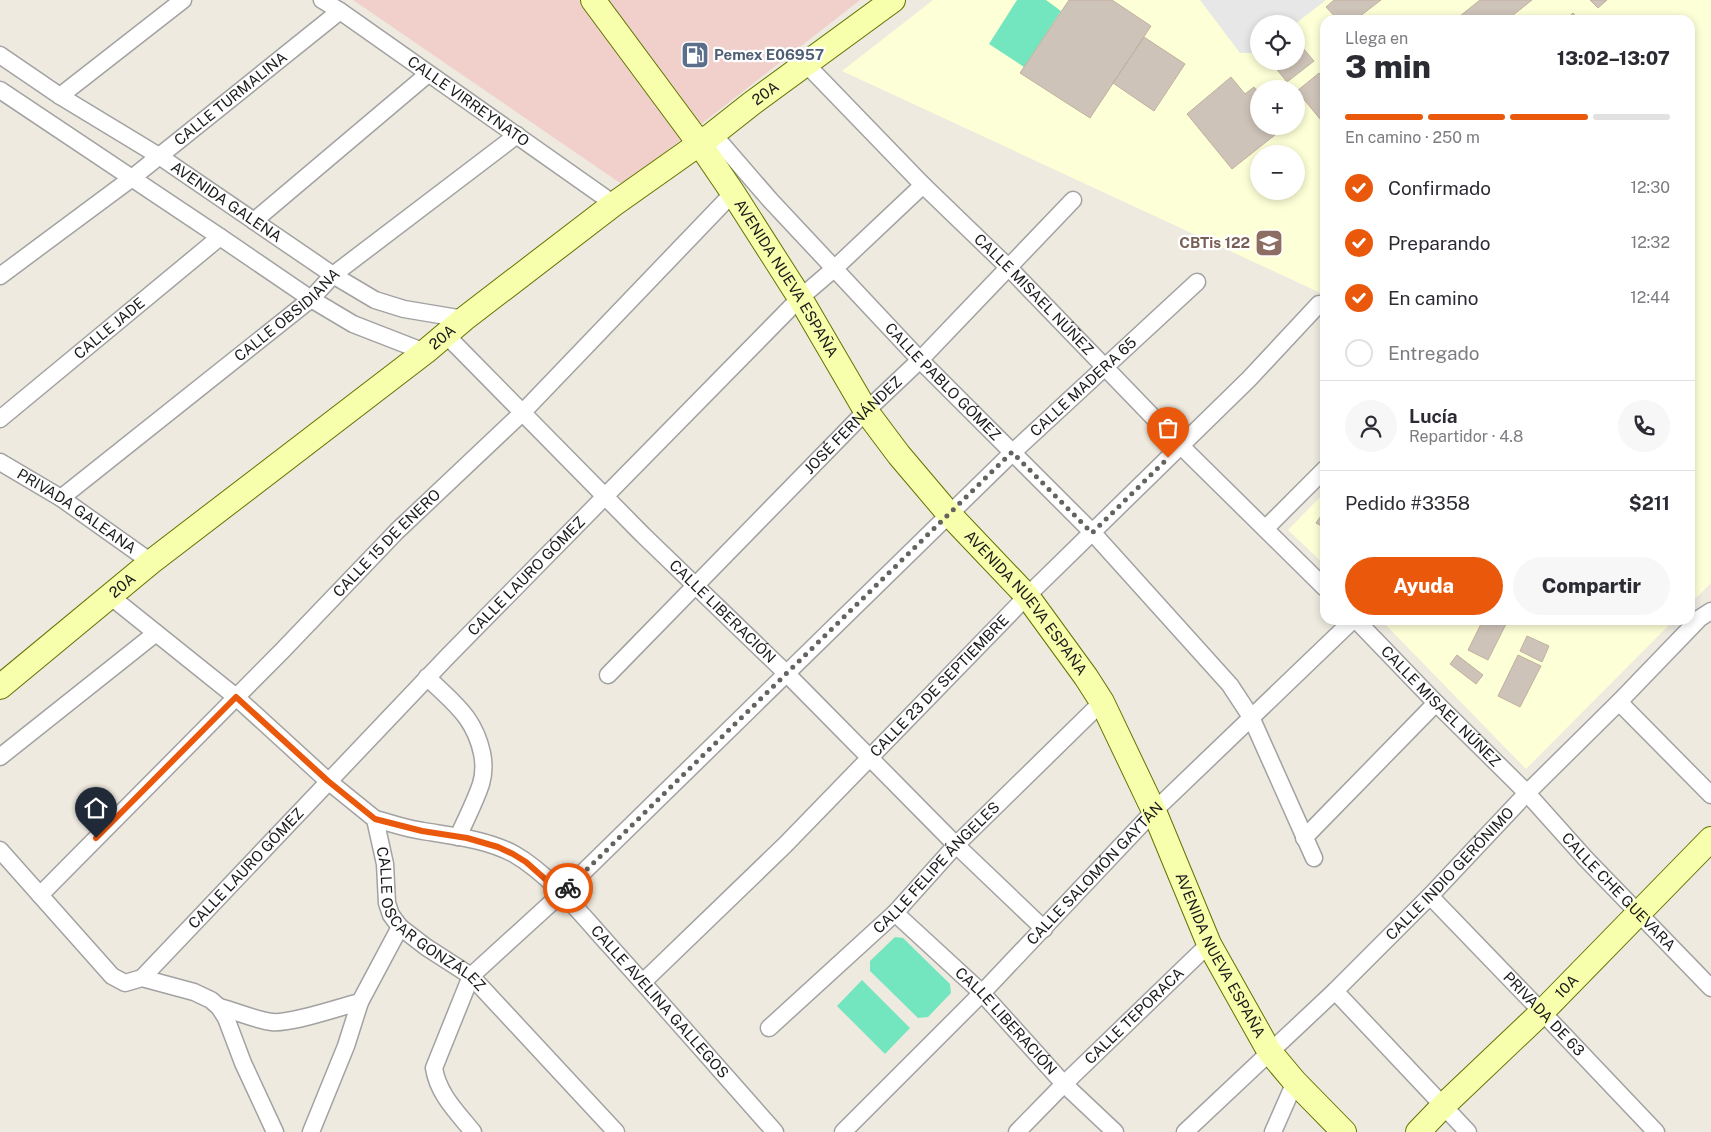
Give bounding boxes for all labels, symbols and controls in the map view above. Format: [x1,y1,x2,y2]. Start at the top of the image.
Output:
map controls [1250,15,1305,200]
button: locate [1250,15,1305,70]
text: Llega en [1345,29,1408,48]
fuel station icon: Pemex E06957 [680,40,710,70]
place label: Pemex E06957 [714,46,824,63]
text: 13:02–13:07 [1557,47,1670,69]
street label: CALLE TURMALINA [171,48,290,149]
text: 3 min [1345,48,1431,85]
street label: CALLE VIRREYNATO [405,52,533,150]
street label: 20A [749,77,782,108]
button: + [1250,80,1305,135]
text: En camino · 250 m [1345,128,1480,147]
button: − [1250,145,1305,200]
street label: AVENIDA GALENA [168,158,285,246]
icon: check [1345,174,1373,202]
text: Confirmado [1388,177,1491,199]
text: 12:30 [1631,178,1670,197]
street label: AVENIDA NUEVA ESPAÑA [731,196,842,361]
school or university icon: CBTis 122 [1254,228,1284,258]
icon: check [1345,229,1373,257]
street label: CALLE MISAEL NÚÑEZ [971,230,1097,358]
text: Preparando [1388,232,1490,254]
text: 12:32 [1631,233,1670,252]
place label: CBTis 122 [1179,234,1250,251]
street label: CALLE OBSIDIANA [231,264,343,365]
icon: check [1345,284,1373,312]
text: En camino [1388,287,1479,309]
text: 12:44 [1630,288,1670,307]
street label: CALLE JADE [70,294,148,362]
street label: CALLE PABLO GÓMEZ [882,319,1004,444]
street label: 20A [426,321,459,353]
street label: CALLE MADERA 65 [1027,333,1140,440]
text: Entregado [1388,342,1480,364]
street label: JOSÉ FERNÁNDEZ [800,373,905,477]
button: person [1345,400,1397,452]
button: phone [1618,400,1670,452]
text: Lucía [1409,405,1458,427]
pin [1147,407,1189,458]
icon: bag [1154,414,1182,442]
text: Repartidor · 4.8 [1409,427,1523,446]
street label: PRIVADA GALEANA [14,465,140,557]
street label: CALLE 15 DE ENERO [329,486,444,600]
text: Pedido #3358 [1345,492,1470,514]
text: $211 [1629,492,1670,514]
street label: CALLE LAURO GÓMEZ [464,513,588,639]
street label: AVENIDA NUEVA ESPAÑA [961,527,1091,679]
street label: CALLE LIBERACIÓN [666,556,779,666]
button: Ayuda [1345,557,1503,615]
button: Compartir [1513,557,1670,615]
street label: 20A [106,569,139,601]
street label: CALLE 23 DE SEPTIEMBRE [866,611,1012,760]
street label: CALLE MISAEL NÚÑEZ [1378,642,1504,770]
pin [75,787,117,838]
icon: home [82,794,110,822]
street label: CALLE FELIPE ÁNGELES [870,798,1003,937]
street label: CALLE SALOMÓN GAYTÁN [1023,798,1166,948]
street label: CALLE INDIO GERÓNIMO [1382,804,1517,943]
street label: CALLE LAURO GÓMEZ [185,805,307,932]
street label: CALLE CHE GUEVARA [1559,829,1679,954]
street label: CALLE OSCAR GONZÁLEZ [373,845,489,994]
courier [543,863,593,913]
street label: AVENIDA NUEVA ESPAÑA [1172,870,1269,1041]
icon: bike [554,874,582,902]
street label: CALLE AVELINA GALLEGOS [588,922,732,1081]
street label: CALLE LIBERACIÓN [952,964,1060,1078]
street label: CALLE TEPORACA [1081,964,1187,1067]
street label: PRIVADA DE 63 [1500,968,1588,1059]
street label: 10A [1551,971,1582,1002]

